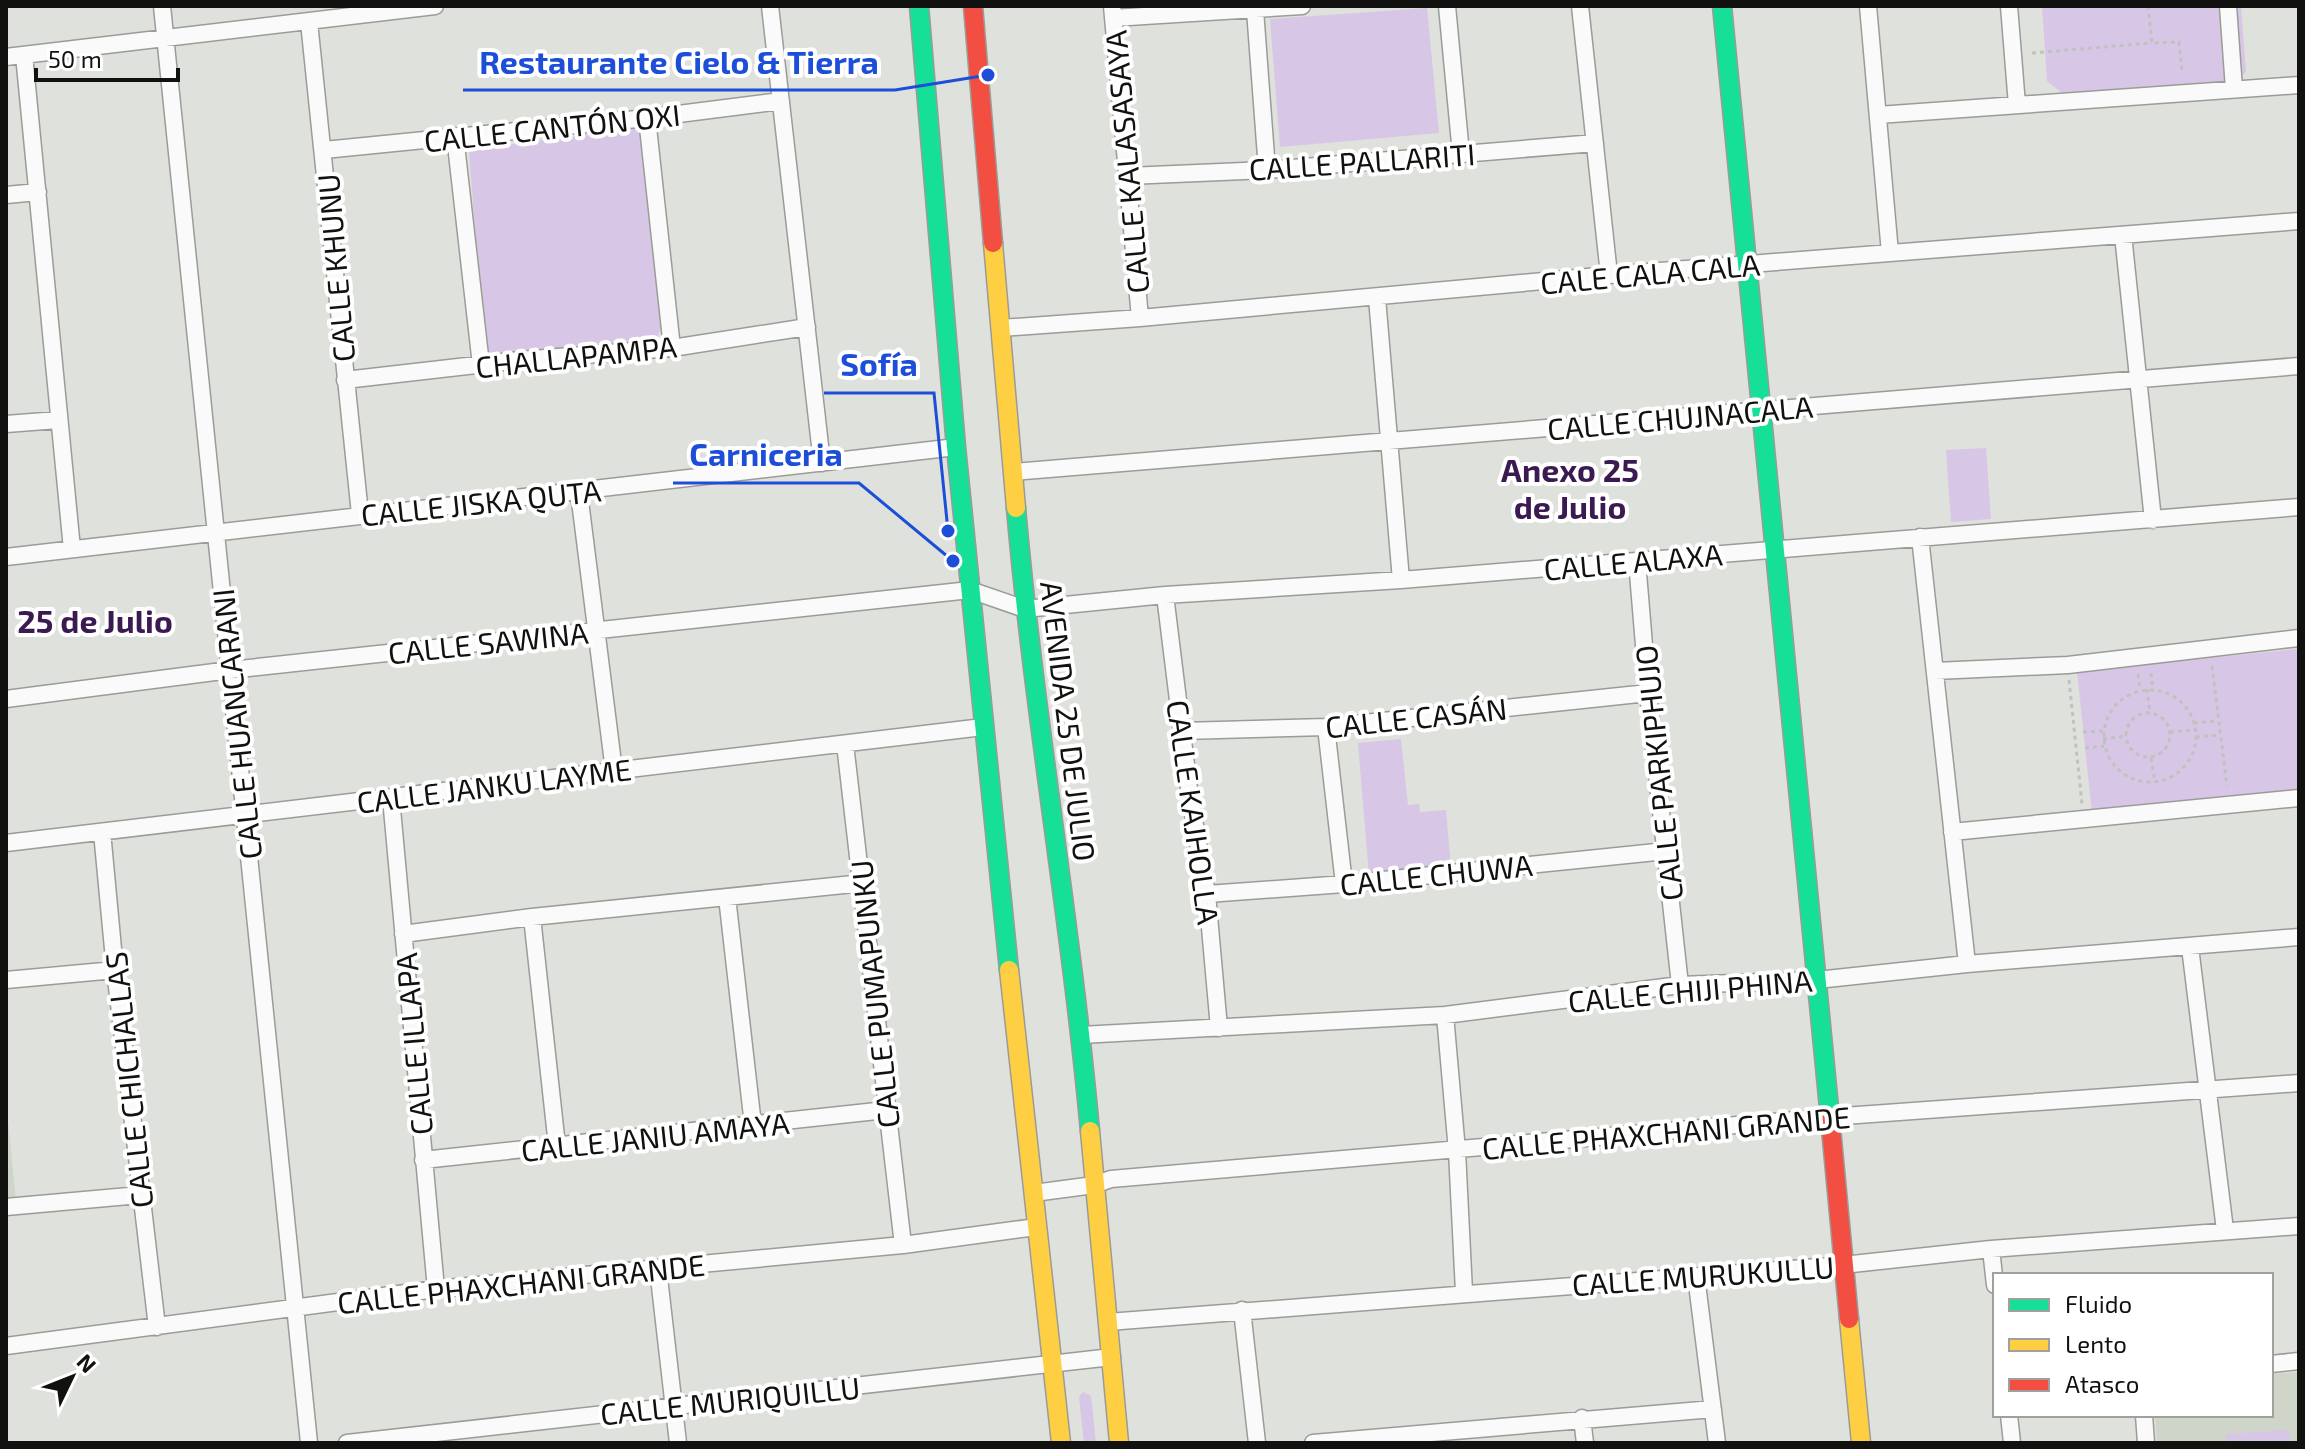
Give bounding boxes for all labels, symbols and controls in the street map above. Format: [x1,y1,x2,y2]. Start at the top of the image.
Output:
street label: CALLE KALASASAYA [1097,29,1155,295]
scale bar [36,32,178,82]
callout: Restaurante Cielo & Tierra [463,34,895,90]
text: Restaurante Cielo & Tierra [479,42,879,80]
text: 50 m [48,44,102,73]
street label: CALLE CANTÓN OXI [422,96,682,158]
street label: CALLE PALLARITI [1248,135,1476,187]
street label: CALLE KHUNU [309,172,361,364]
street label: CALE CALA CALA [1539,245,1762,301]
street label: CHALLAPAMPA [474,327,679,384]
callout: Sofía [824,337,934,393]
text: Sofía [840,344,918,382]
street label: CALLE CHUJNACALA [1546,387,1815,447]
callout: Carniceria [673,427,859,483]
text: Carniceria [689,434,843,472]
district label: Anexo 25 de Julio [1501,450,1639,525]
street label: CALLE JISKA QUTA [359,471,603,533]
street label: CALLE ALAXA [1542,535,1724,587]
street label: AVENIDA 25 DE JULIO [1034,579,1104,863]
street label: CALLE HUANCARANI [204,587,268,861]
district label: 25 de Julio [17,601,173,639]
street label: CALLE SAWINA [386,614,590,670]
street label: CALLE PARKIPHUJO [1627,643,1689,903]
street label: CALLE CASÁN [1323,690,1509,744]
street label: CALLE KAJHOLLA [1160,697,1228,927]
street label: CALLE JANKU LAYME [355,750,633,820]
street label: CALLE CHUWA [1338,846,1535,902]
street label: CALLE PUMAPUNKU [842,858,906,1130]
street label: CALLE CHICHALLAS [97,950,159,1210]
street label: CALLE ILLAPA [387,951,439,1137]
street label: CALLE CHIJI PHINA [1566,961,1814,1019]
street label: CALLE PHAXCHANI GRANDE [1480,1098,1852,1166]
street label: CALLE JANIU AMAYA [519,1104,791,1168]
street label: CALLE PHAXCHANI GRANDE [335,1246,707,1320]
street label: CALLE MURUKULLU [1571,1248,1835,1302]
legend [1993,1273,2273,1417]
text: Fluido [2065,1289,2132,1318]
text: Lento [2065,1329,2127,1358]
north arrow [32,1337,112,1417]
text: N [72,1348,102,1377]
street label: CALLE MURIQUILLU [598,1368,862,1432]
text: Atasco [2065,1369,2139,1398]

